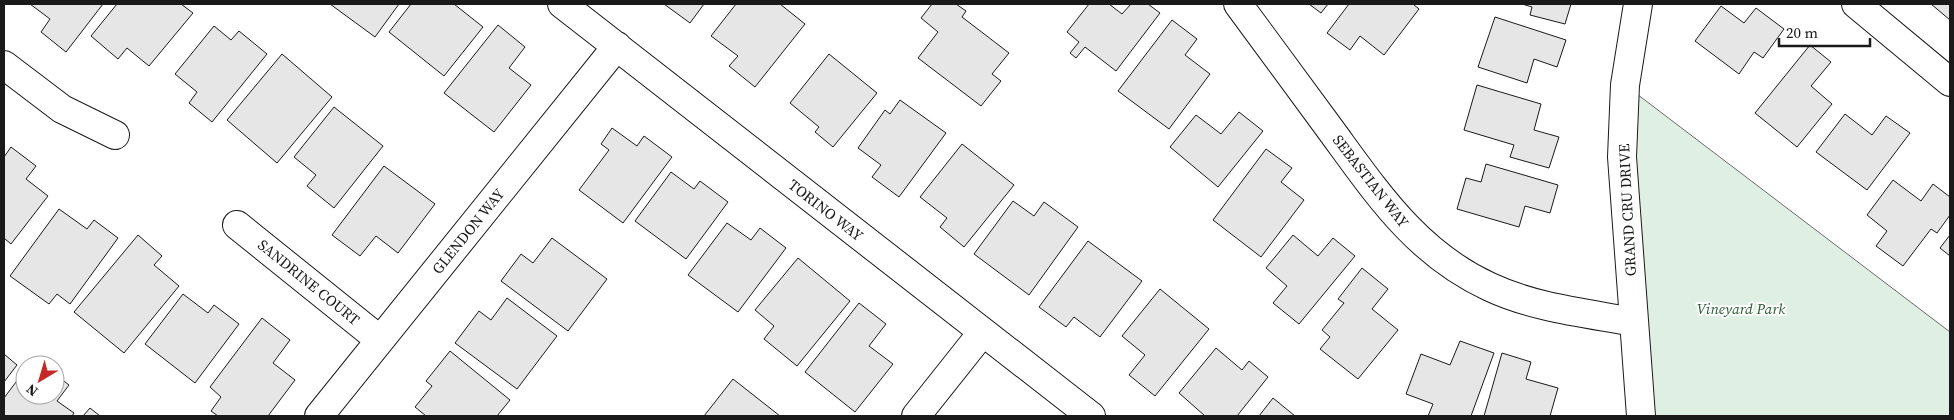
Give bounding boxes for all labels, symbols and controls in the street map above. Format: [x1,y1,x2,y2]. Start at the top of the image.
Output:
scale bar [1779,15,1870,47]
text: 20 m [1786,22,1818,43]
street label: SEBASTIAN WAY [1328,130,1414,232]
street label: GRAND CRU DRIVE [1613,143,1641,277]
street label: TORINO WAY [784,174,868,246]
street label: GLENDON WAY [427,183,509,278]
street label: SANDRINE COURT [254,234,364,330]
park label: Vineyard Park [1697,298,1786,319]
north arrow [15,355,65,405]
text: N [22,379,42,401]

